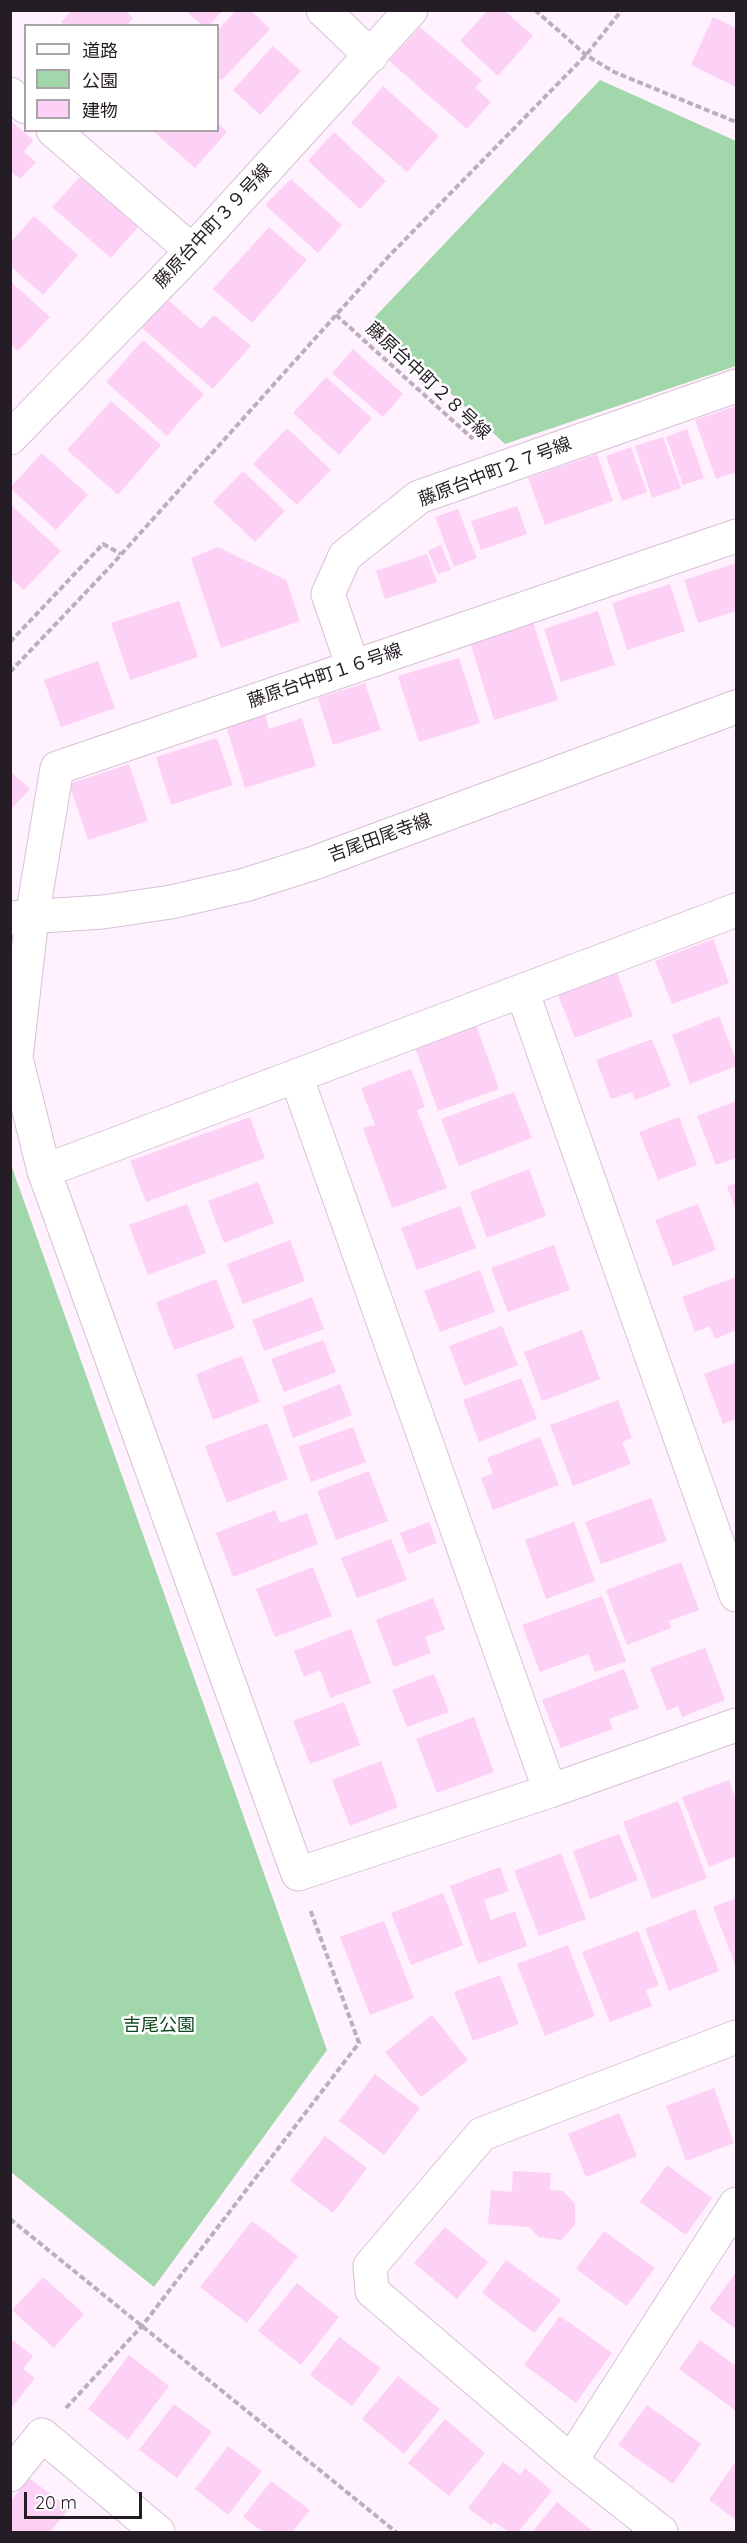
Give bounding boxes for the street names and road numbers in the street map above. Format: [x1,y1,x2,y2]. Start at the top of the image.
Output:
street label: 藤原台中町３９号線 [150,159,276,293]
street label: 藤原台中町２８号線 [361,318,495,444]
street label: 藤原台中町２７号線 [416,433,574,511]
street label: 藤原台中町１６号線 [245,639,405,713]
street label: 吉尾田尾寺線 [326,809,434,867]

